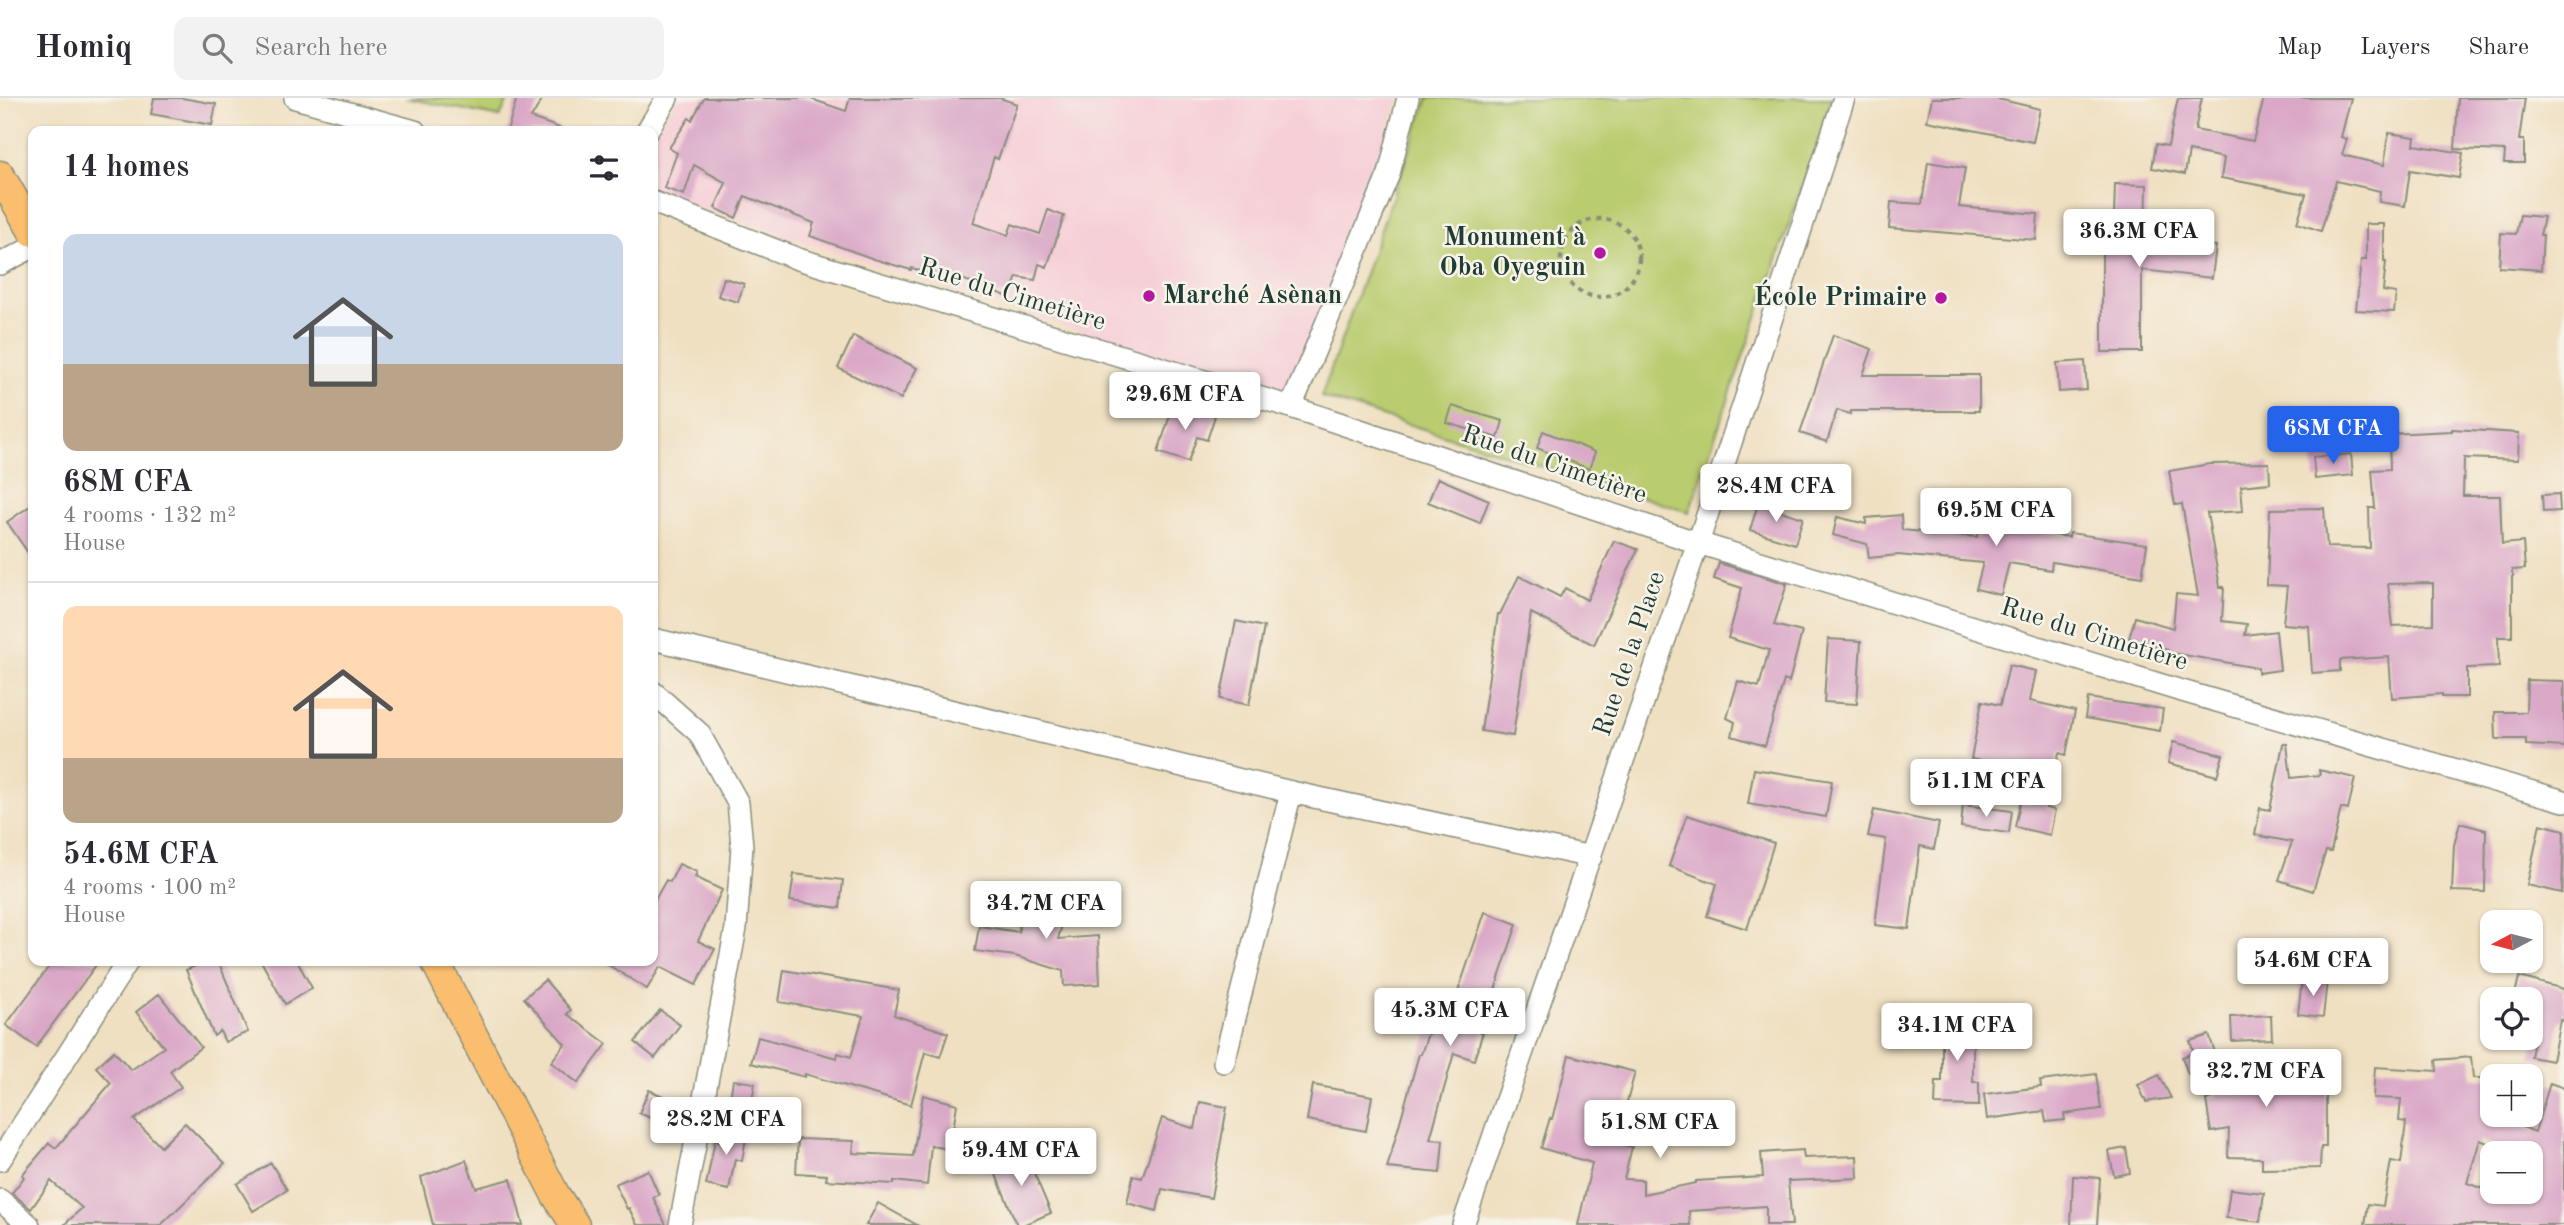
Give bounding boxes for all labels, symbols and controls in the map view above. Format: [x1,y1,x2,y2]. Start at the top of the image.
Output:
search box [174,17,664,80]
icon: search [198,29,236,67]
text: Homiq [35,32,132,65]
text: Search here [254,35,387,61]
text: Map [2278,36,2322,60]
text: Layers [2360,36,2430,60]
text: Share [2468,36,2529,60]
icon: filters [585,149,623,187]
text: 14 homes [63,153,189,183]
pin: 36.3M CFA [2059,209,2219,269]
text: 36.3M CFA [2079,220,2199,243]
place label: Monument à Oba Oyeguin [1439,225,1586,281]
marker: Monument à Oba Oyeguin [1592,245,1608,261]
street label: Rue du Cimetière [915,254,1109,336]
icon: home [280,279,406,405]
place label: École Primaire [1754,279,1927,311]
place label: Marché Asènan [1163,283,1342,309]
marker: Marché Asènan [1141,288,1157,304]
marker: École Primaire [1933,290,1949,306]
pin: 29.6M CFA [1105,372,1265,432]
text: 29.6M CFA [1125,383,1245,406]
pin: 68M CFA [2268,406,2398,466]
text: 68M CFA [2283,417,2383,440]
street label: Rue du Cimetière [1458,421,1650,509]
pin: 28.4M CFA [1696,464,1856,524]
text: 68M CFA [63,468,193,498]
text: 28.4M CFA [1716,475,1836,498]
pin: 69.5M CFA [1916,489,2076,548]
text: 69.5M CFA [1936,499,2056,522]
text: 4 rooms · 132 m² [63,504,236,527]
text: House [63,532,125,555]
street label: Rue de la Place [1590,568,1670,740]
street label: Rue du Cimetière [1997,594,2191,676]
icon: home [280,651,406,777]
pin: 51.1M CFA [1906,760,2066,819]
text: 51.1M CFA [1926,770,2046,793]
text: 54.6M CFA [63,840,219,870]
text: 4 rooms · 100 m² [63,876,236,899]
pin: 34.7M CFA [966,882,1126,941]
text: 34.7M CFA [986,892,1106,915]
text: House [63,904,125,927]
north arrow [2480,910,2543,973]
map controls [2480,910,2543,1204]
pin: 54.6M CFA [2233,939,2393,998]
text: 54.6M CFA [2253,949,2373,972]
button: locate [2480,987,2543,1050]
pin: 45.3M CFA [1370,988,1530,1048]
text: 45.3M CFA [1390,999,1510,1022]
pin: 34.1M CFA [1877,1004,2037,1063]
text: 34.1M CFA [1897,1014,2017,1037]
pin: 32.7M CFA [2186,1049,2346,1109]
text: 32.7M CFA [2206,1060,2326,1083]
button: + [2480,1064,2543,1127]
pin: 28.2M CFA [646,1098,806,1157]
pin: 51.8M CFA [1580,1100,1740,1160]
text: 28.2M CFA [666,1108,786,1131]
text: 51.8M CFA [1600,1111,1720,1134]
pin: 59.4M CFA [941,1128,1101,1188]
text: 59.4M CFA [961,1139,1081,1162]
button: − [2480,1141,2543,1204]

